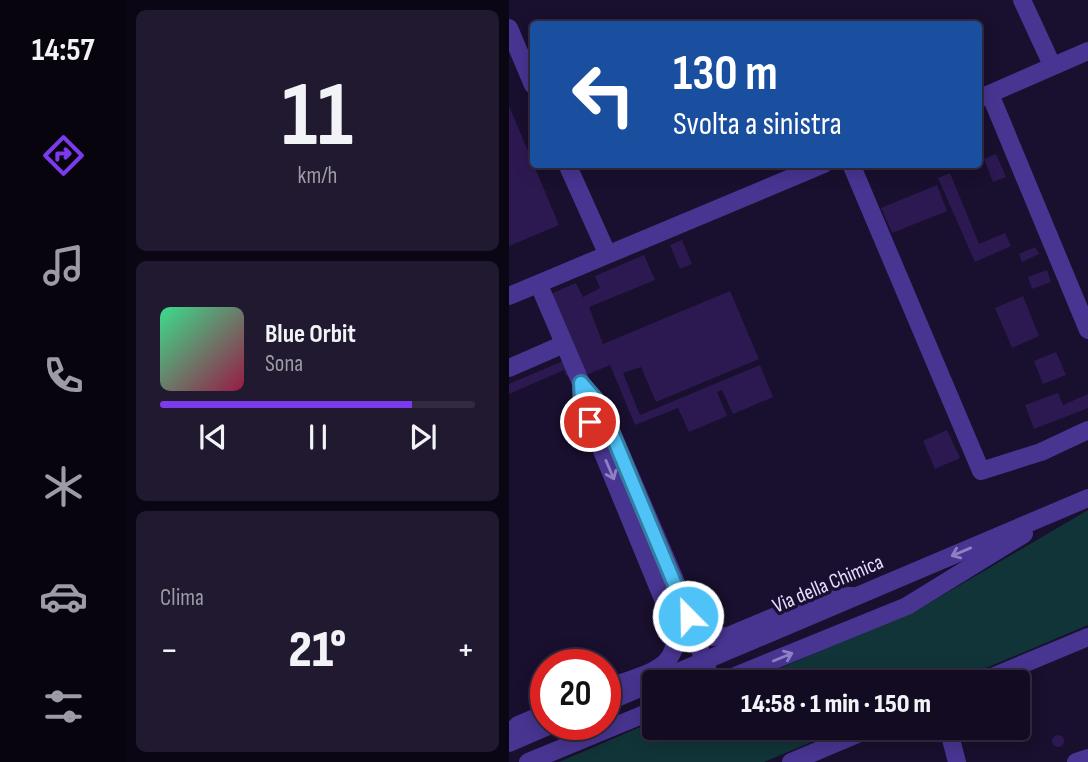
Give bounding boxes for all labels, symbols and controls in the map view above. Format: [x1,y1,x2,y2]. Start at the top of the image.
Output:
text: 14:57 [32,31,94,70]
text: 130 m [673,45,778,104]
icon: left [558,49,649,140]
text: 11 [282,62,353,171]
text: Svolta a sinistra [673,105,842,144]
icon: directions [39,131,88,180]
text: km/h [298,162,337,190]
icon: music [39,241,88,290]
text: Blue Orbit [265,319,356,350]
text: Sona [265,350,303,378]
icon: phone [39,351,88,400]
pin [560,392,620,452]
icon: arrive [571,403,609,441]
icon: previous [194,418,232,456]
icon: pause [299,418,337,456]
icon: next [404,418,442,456]
one-way arrow [604,459,617,481]
icon: climate [39,462,88,511]
one-way arrow [950,546,972,559]
street label: Via della Chimica [769,549,887,619]
icon: car [39,572,88,621]
position arrow [651,579,725,653]
text: Clima [160,584,204,612]
text: 21° [289,619,347,682]
text: − [160,628,179,673]
text: + [456,628,475,673]
speed limit sign: 20 [530,649,621,740]
one-way arrow [772,649,794,662]
icon: filters [39,682,88,731]
text: 14:58 · 1 min · 150 m [741,689,931,720]

